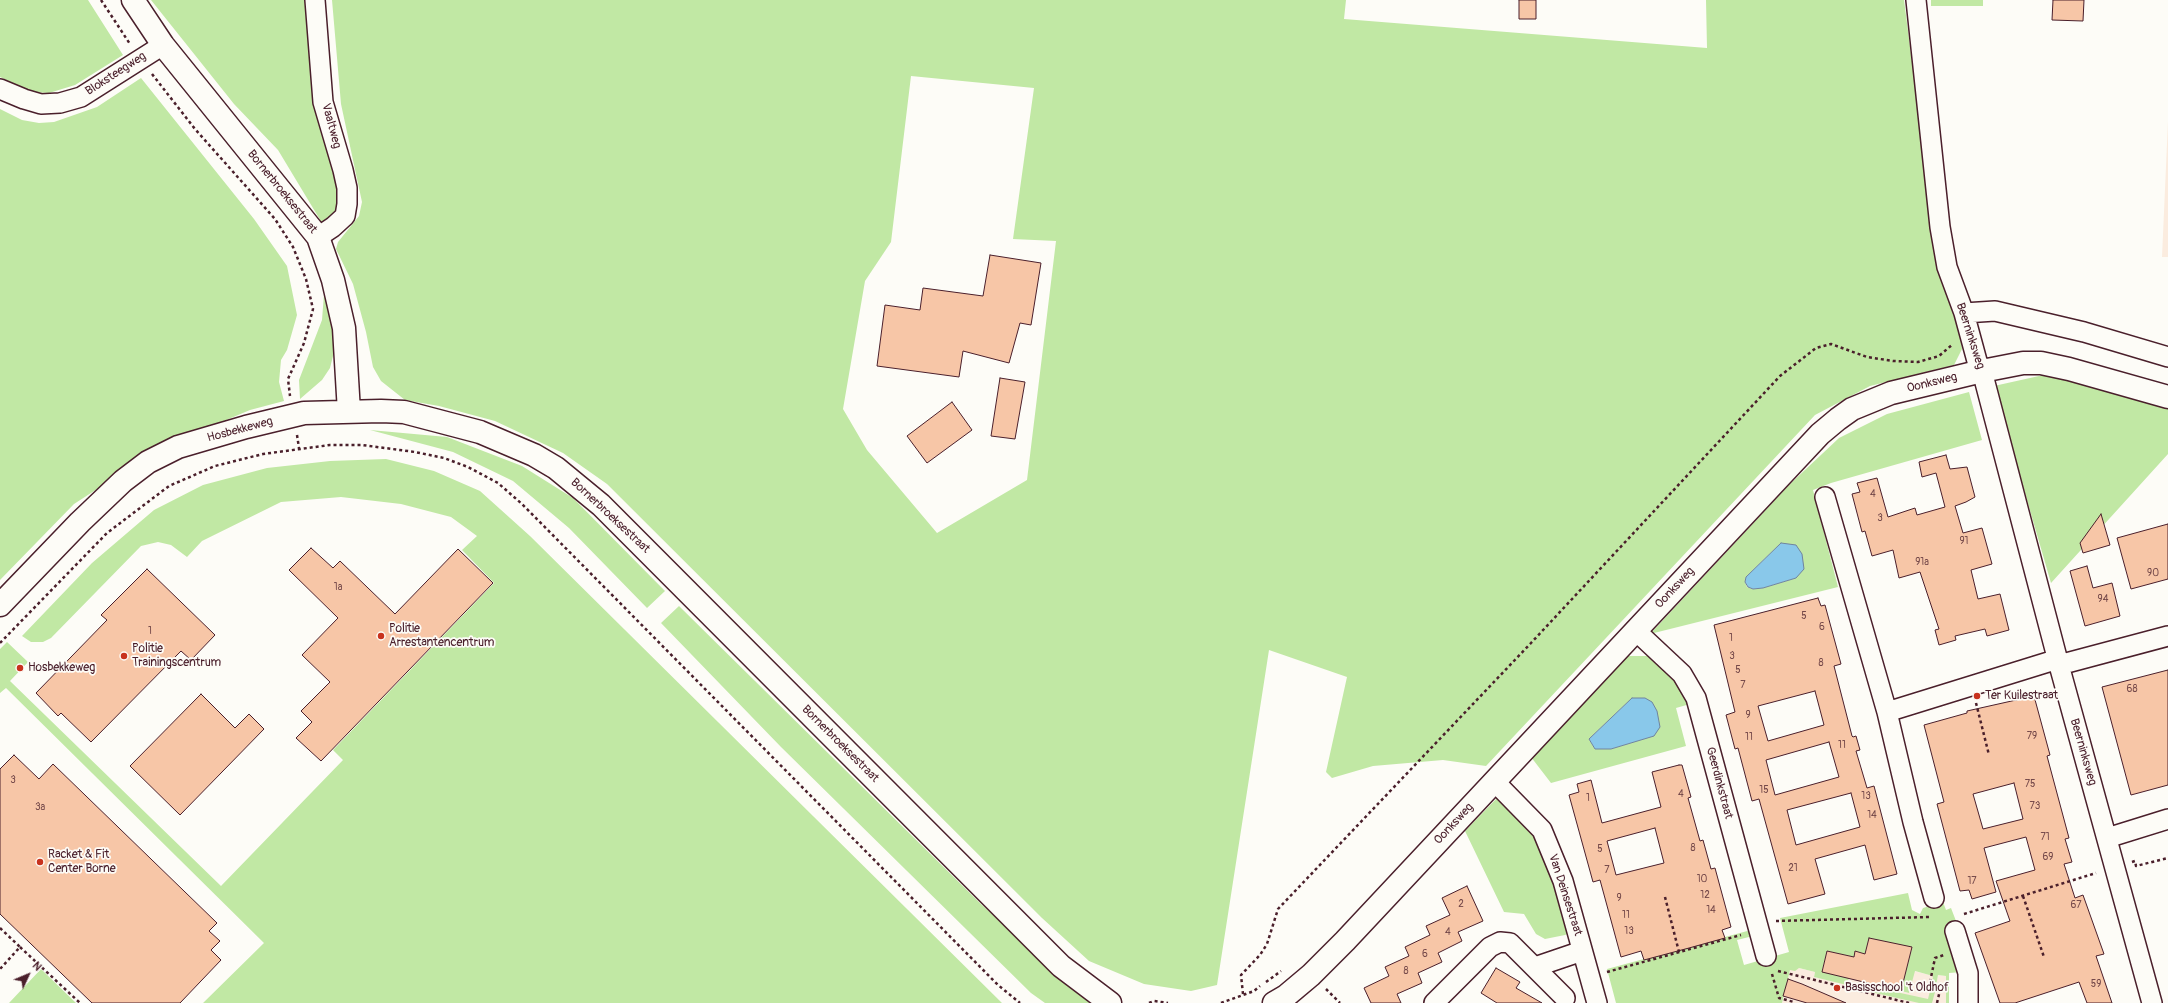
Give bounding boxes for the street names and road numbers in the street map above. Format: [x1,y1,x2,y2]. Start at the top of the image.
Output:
street label: Bloksteegweg [83,49,149,99]
street label: Vaaltweg [318,102,344,150]
street label: Bornerbroeksestraat [244,147,320,237]
street label: Beerninksweg [1953,301,1987,371]
street label: Oonksweg [1905,370,1959,396]
street label: Hosbekkeweg [206,414,274,446]
street label: Bornerbroeksestraat [567,476,653,556]
street label: Oonksweg [1652,564,1698,612]
street label: Bornerbroeksestraat [798,702,882,786]
street label: Beerninksweg [2067,717,2099,787]
street label: Geerdinkstraat [1703,746,1735,820]
street label: Oonksweg [1431,800,1477,848]
street label: Van Deinsestraat [1545,852,1585,938]

